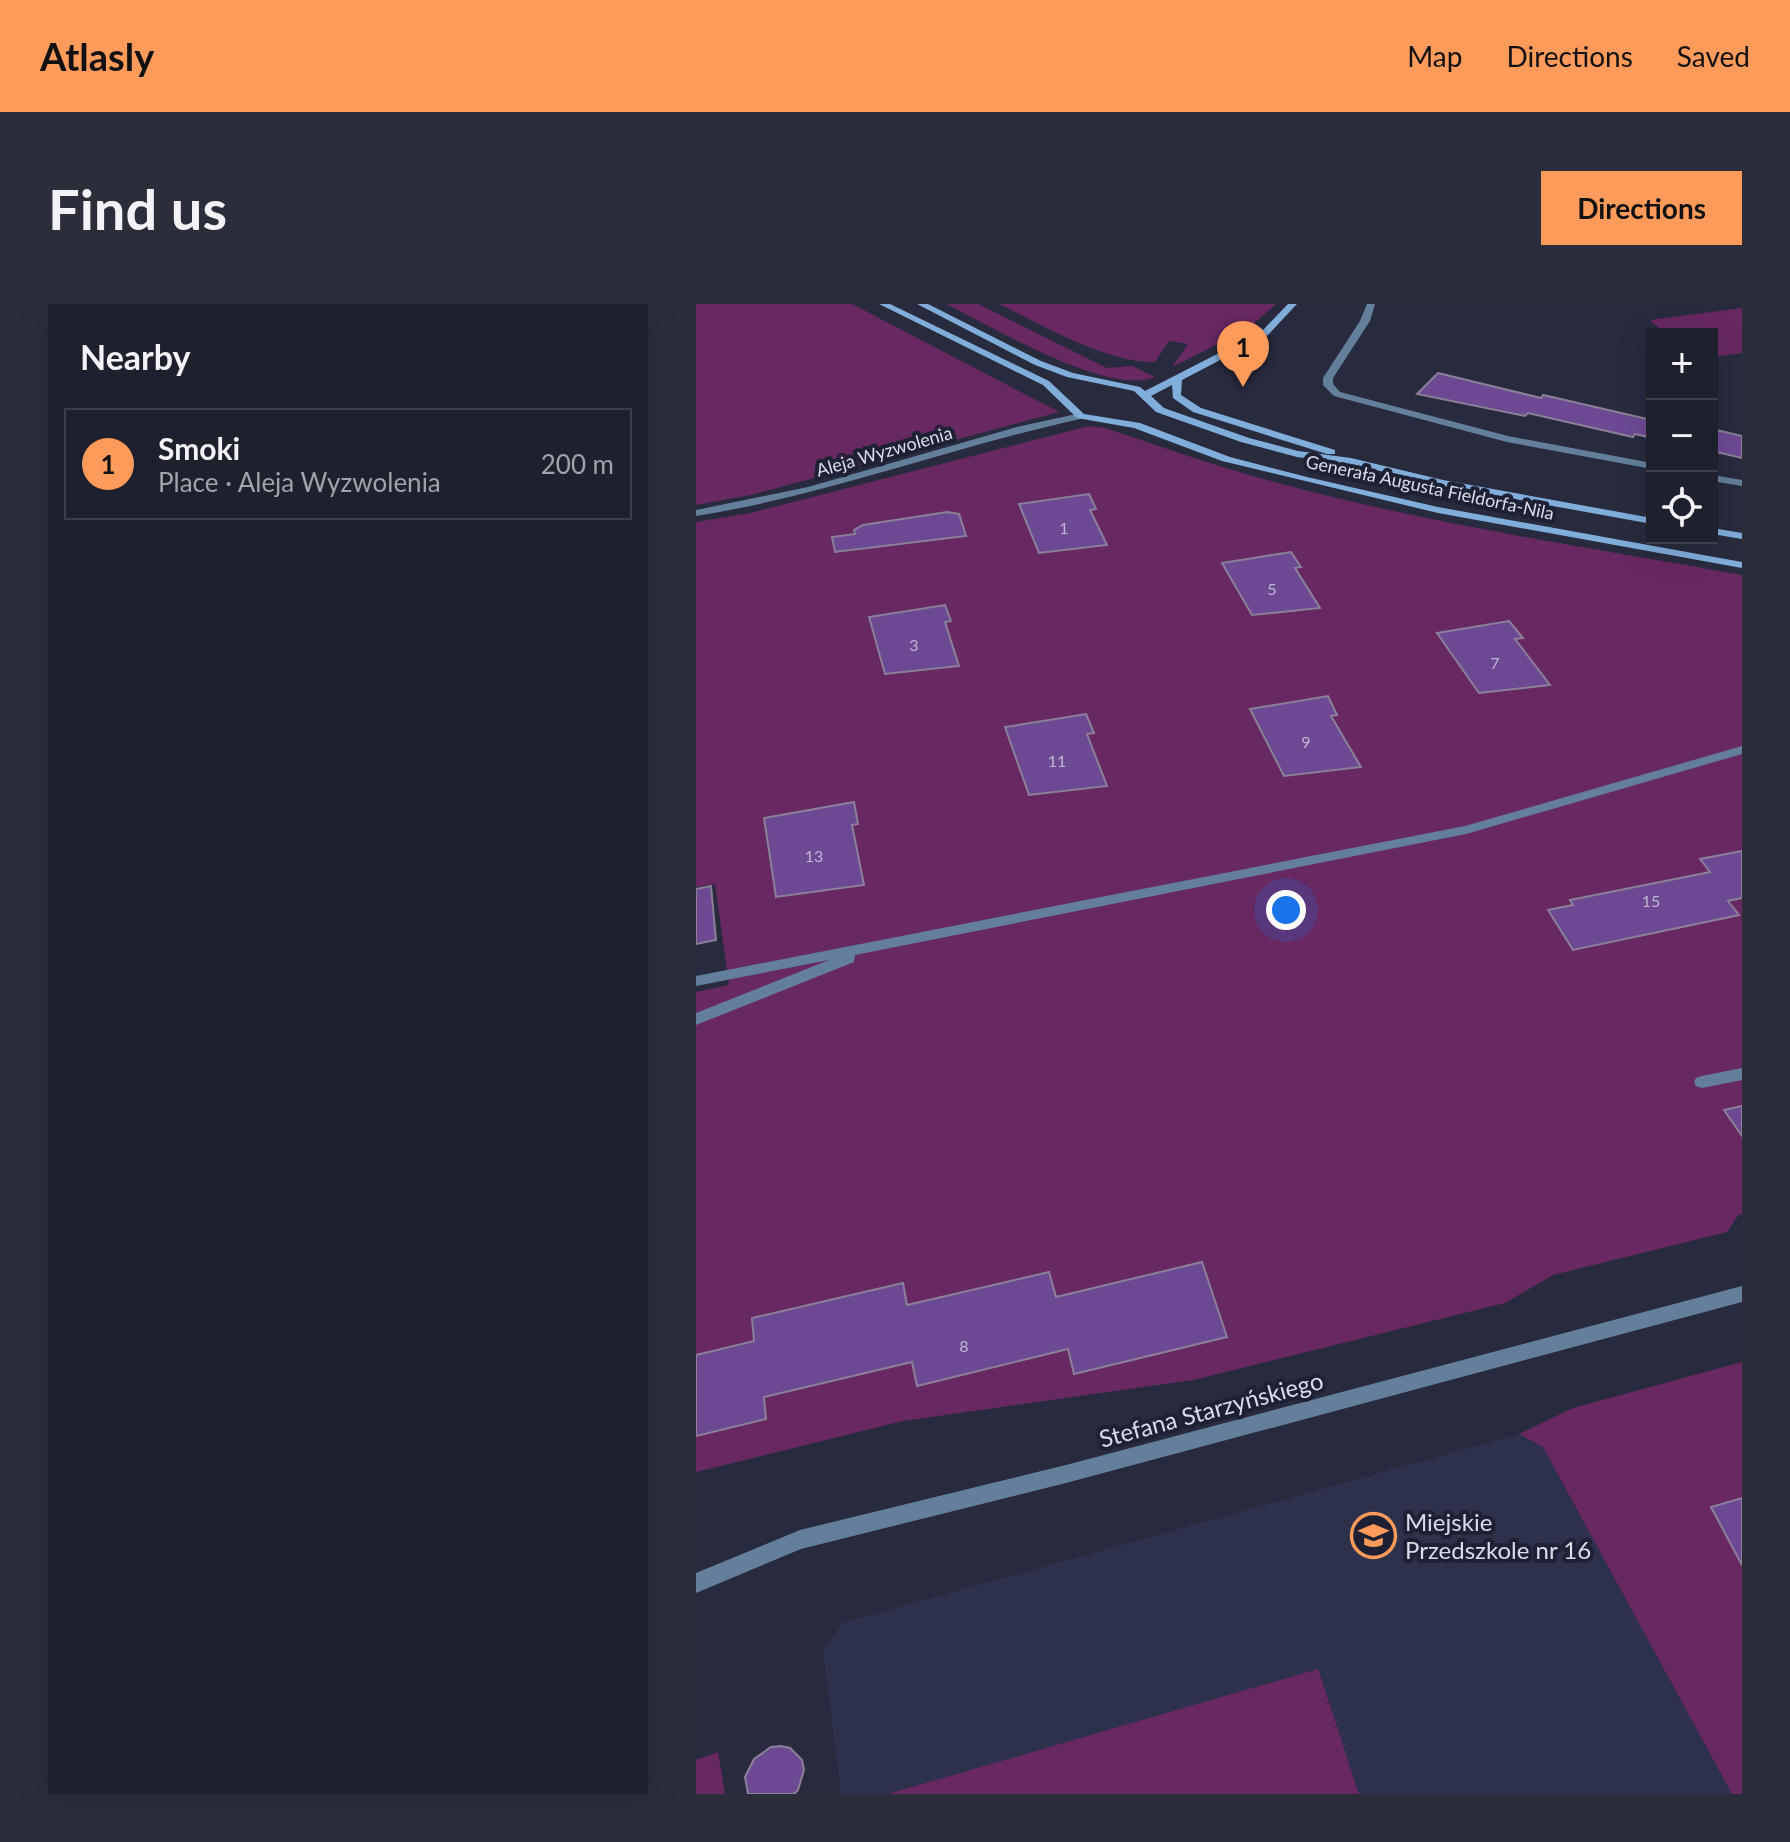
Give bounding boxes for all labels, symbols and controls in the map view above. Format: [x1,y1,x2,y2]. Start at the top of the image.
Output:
text: Atlasly [40,33,154,79]
text: Map [1407,39,1462,73]
text: Directions [1506,39,1633,73]
text: Saved [1677,39,1750,73]
button: Directions [1541,171,1742,245]
text: Find us [48,175,227,242]
pin: 1 [1217,321,1269,387]
map controls [1646,328,1718,544]
button: + [1646,328,1718,400]
text: Nearby [80,336,191,377]
button: − [1646,400,1718,472]
street label: Aleja Wyzwolenia [813,421,955,481]
text: Smoki [158,430,240,466]
text: 1 [100,448,116,480]
text: 200 m [541,448,614,480]
street label: Generała Augusta Fieldorfa-Nila [1304,450,1556,524]
text: Place · Aleja Wyzwolenia [158,466,441,498]
button: locate [1646,472,1718,544]
house number: 1 [1059,518,1069,537]
house number: 5 [1267,579,1277,598]
house number: 3 [909,635,919,654]
house number: 7 [1490,653,1500,672]
house number: 9 [1301,732,1311,751]
house number: 11 [1048,751,1066,770]
house number: 13 [805,846,823,865]
your location [1266,890,1306,930]
house number: 15 [1642,891,1660,910]
house number: 8 [959,1336,969,1355]
street label: Stefana Starzyńskiego [1096,1365,1326,1453]
place label: Miejskie Przedszkole nr 16 [1405,1507,1591,1564]
school or university icon: Miejskie Przedszkole nr 16 [1350,1511,1398,1559]

